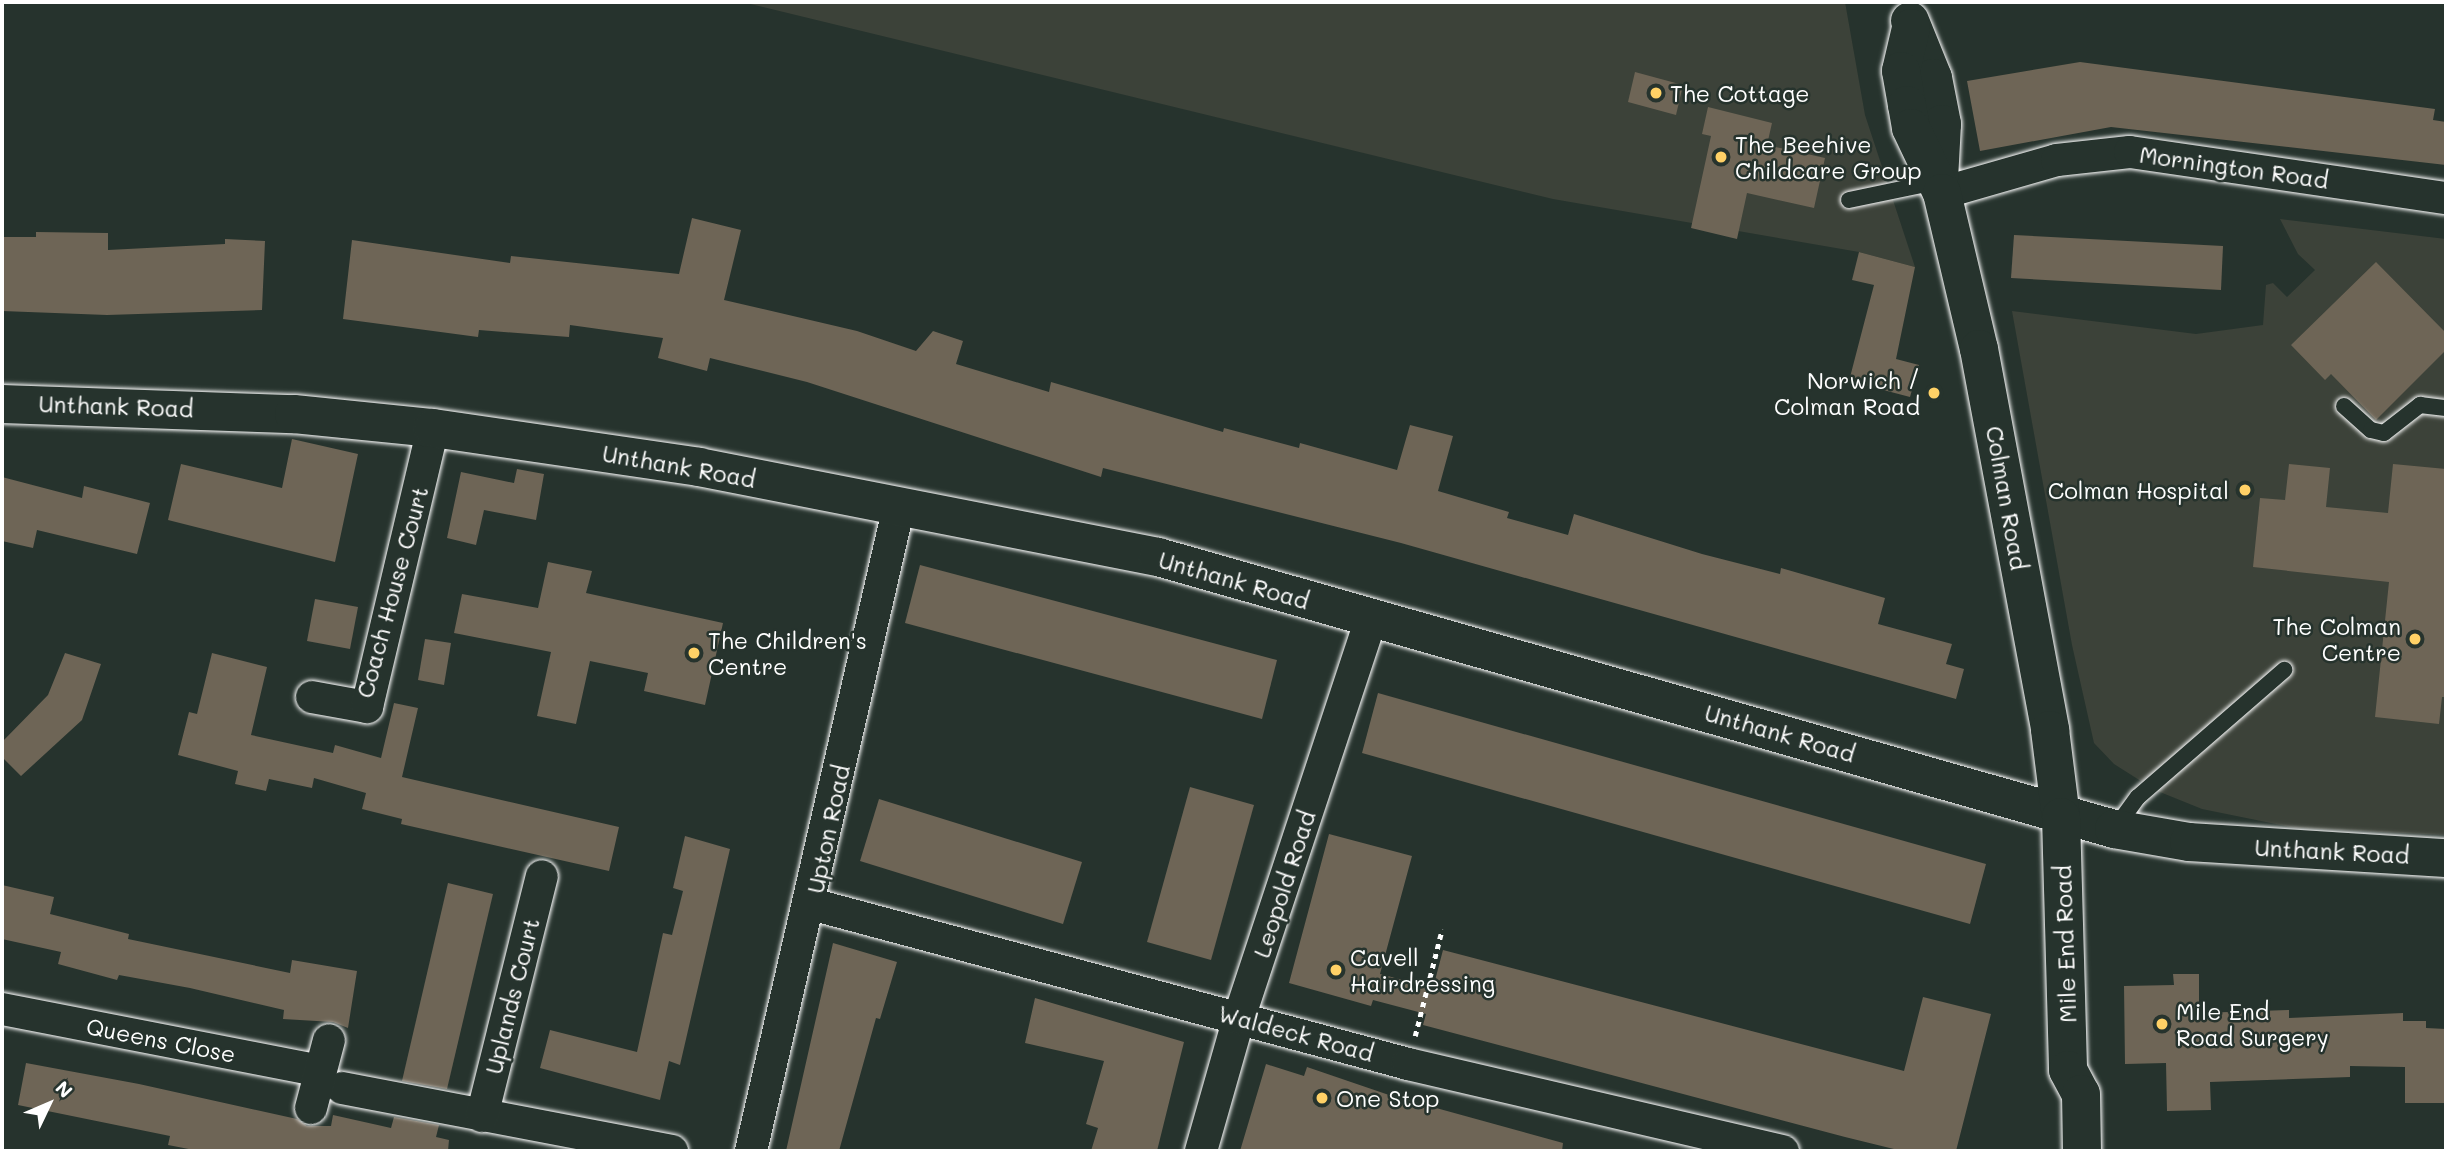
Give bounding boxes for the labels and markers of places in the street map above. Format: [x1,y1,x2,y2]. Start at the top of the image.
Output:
place label: The Cottage [1670,79,1810,107]
marker: The Cottage [1648,85,1664,101]
place label: The Beehive Childcare Group [1735,130,1922,184]
marker: The Beehive Childcare Group [1713,149,1729,165]
place label: Norwich / Colman Road [1774,366,1920,420]
marker: Norwich / Colman Road [1926,385,1942,401]
place label: Colman Hospital [2048,476,2229,504]
marker: Colman Hospital [2235,480,2255,500]
place label: The Colman Centre [2272,612,2401,666]
place label: The Children's Centre [708,626,867,680]
marker: The Colman Centre [2407,631,2423,647]
marker: The Children's Centre [686,645,702,661]
place label: Cavell Hairdressing [1350,943,1495,997]
marker: Cavell Hairdressing [1328,962,1344,978]
place label: Mile End Road Surgery [2176,997,2329,1051]
marker: Mile End Road Surgery [2154,1016,2170,1032]
place label: One Stop [1336,1084,1439,1112]
marker: One Stop [1314,1090,1330,1106]

